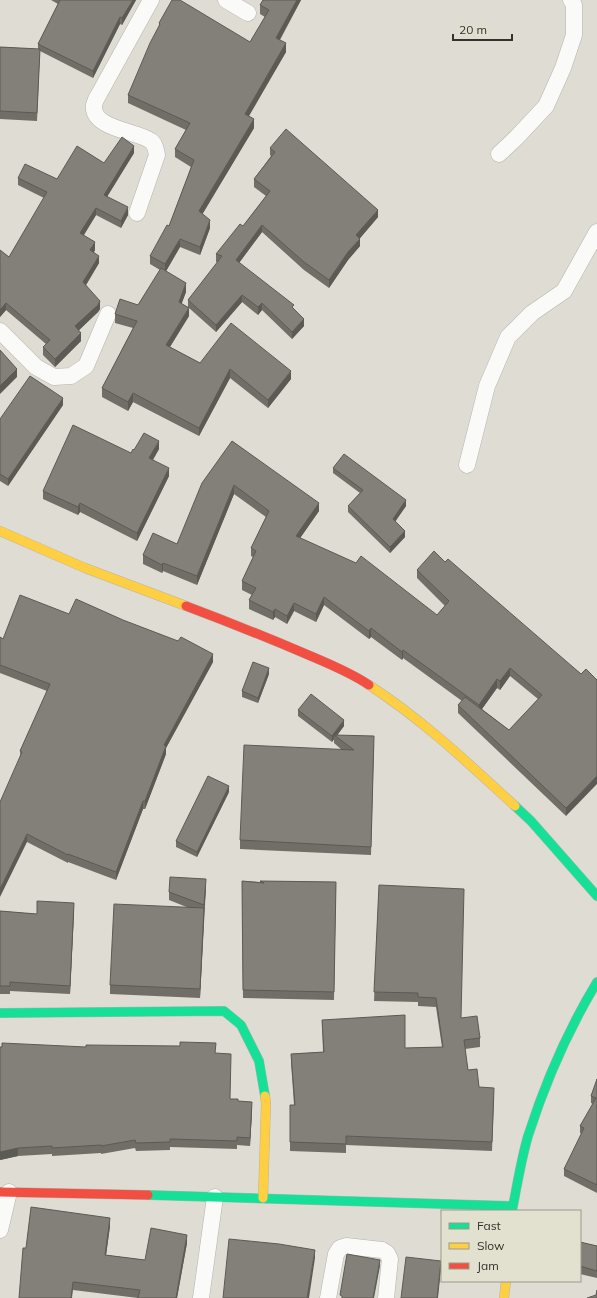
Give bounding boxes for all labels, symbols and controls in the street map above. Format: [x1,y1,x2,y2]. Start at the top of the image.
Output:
scale bar [453,16,512,42]
text: 20 m [459,22,487,37]
legend [441,1210,581,1282]
text: Fast [477,1218,501,1233]
text: Slow [477,1238,505,1253]
text: Jam [477,1258,499,1273]

